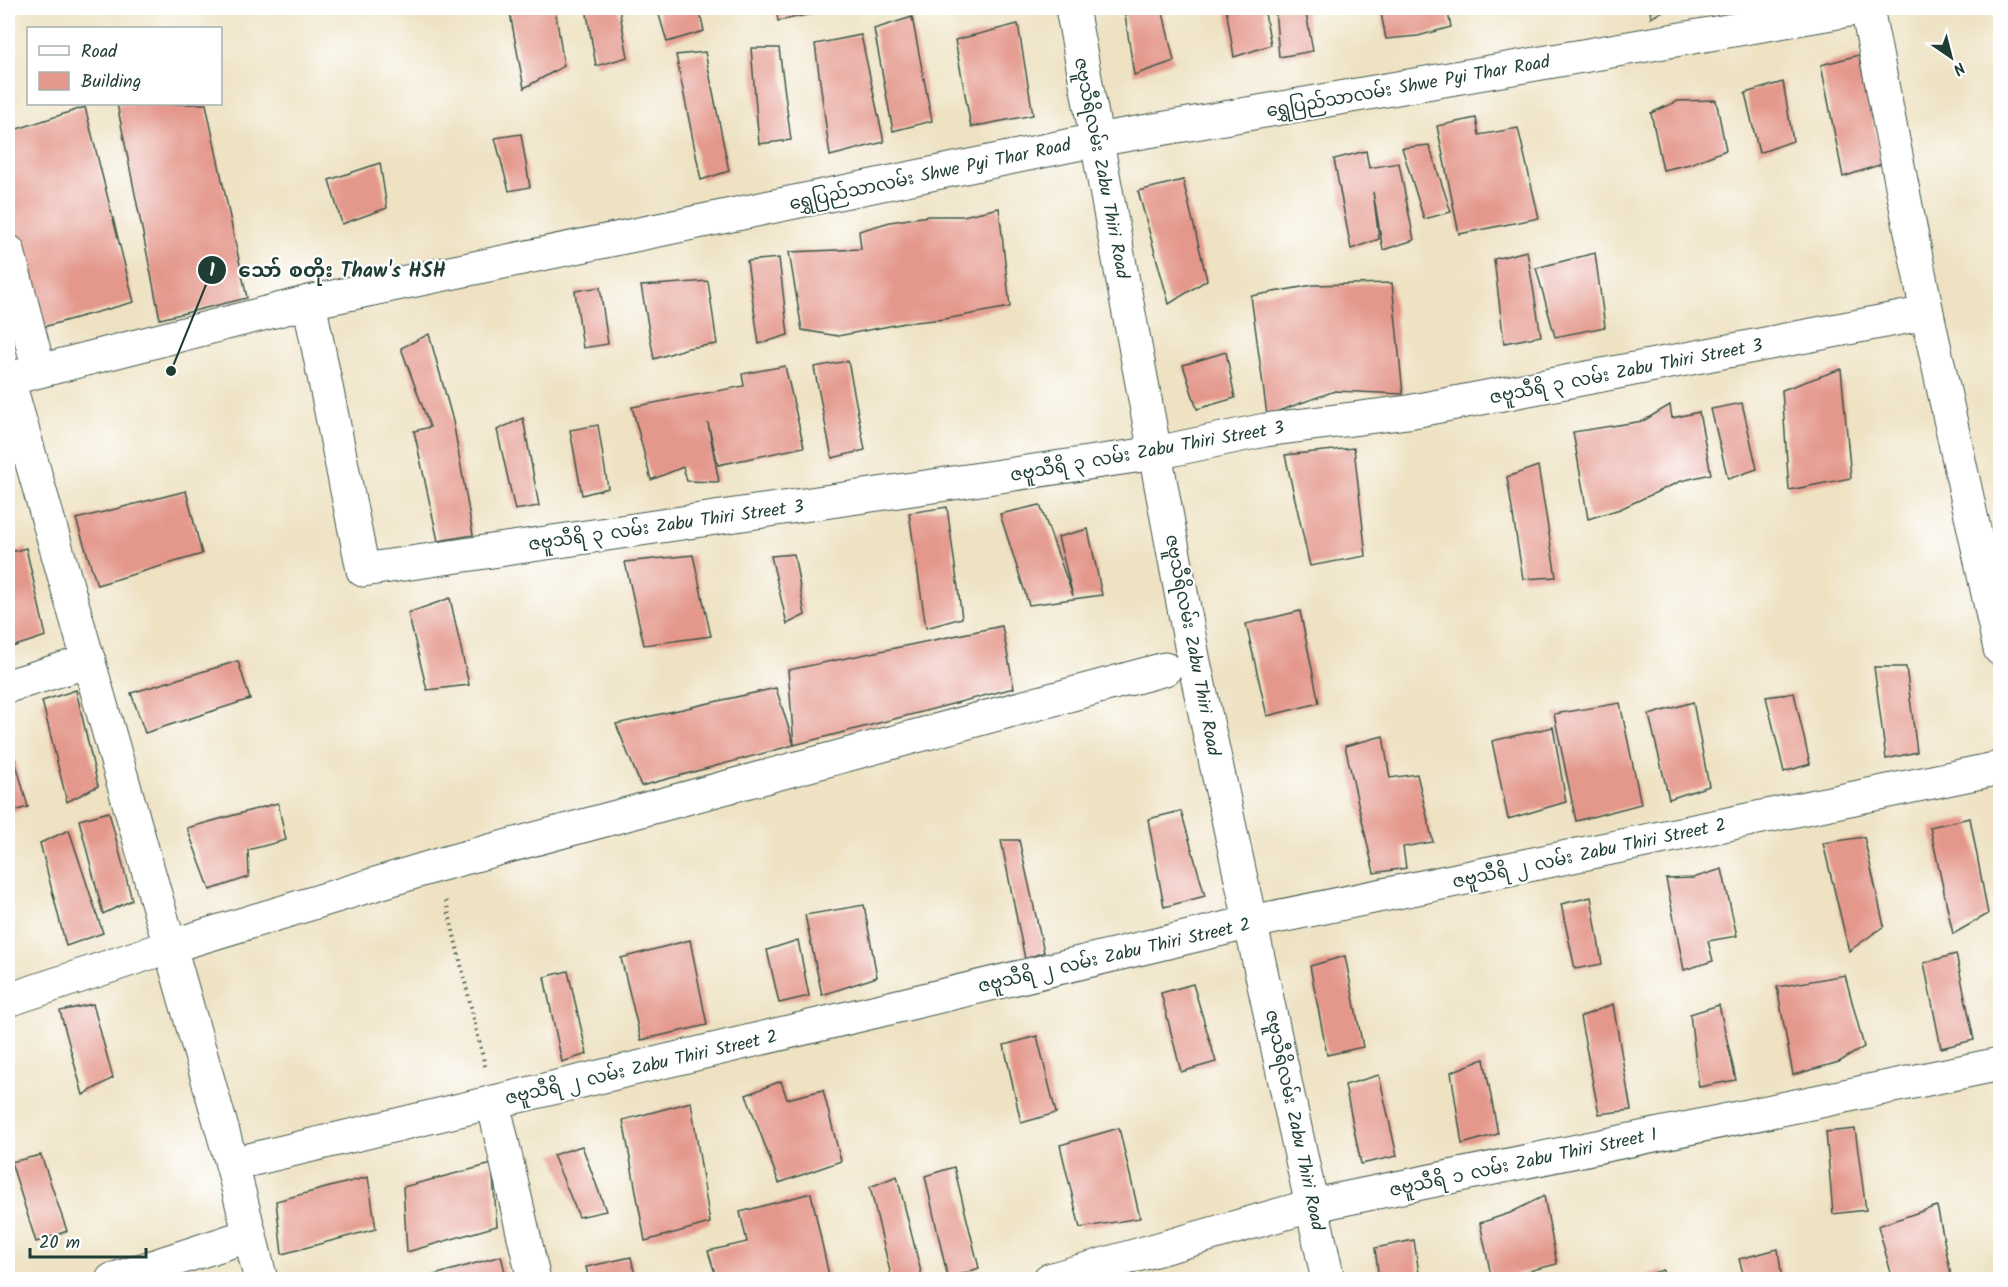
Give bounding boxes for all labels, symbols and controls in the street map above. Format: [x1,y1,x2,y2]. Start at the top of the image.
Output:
legend [27,27,222,105]
north arrow [1921,27,1981,87]
text: Road [81,38,118,67]
street label: ရွှေပြည်သာလမ်း Shwe Pyi Thar Road [1264,48,1553,127]
street label: ဇဗူသီရိလမ်း Zabu Thiri Road [1065,55,1137,283]
text: N [1947,55,1970,81]
text: Building [81,68,141,97]
street label: ရွှေပြည်သာလမ်း Shwe Pyi Thar Road [787,131,1075,220]
callout: သော် စတိုး Thaw's HSH [197,251,458,289]
text: သော် စတိုး Thaw's HSH [238,256,446,288]
text: 1 [209,257,215,286]
street label: ဇဗူသီရိ ၃ လမ်း Zabu Thiri Street 3 [1487,331,1765,413]
street label: ဇဗူသီရိ ၃ လမ်း Zabu Thiri Street 3 [1008,413,1287,491]
street label: ဇဗူသီရိ ၃ လမ်း Zabu Thiri Street 3 [527,492,806,560]
street label: ဇဗူသီရိလမ်း Zabu Thiri Road [1156,532,1228,760]
street label: ဇဗူသီရိ ၂ လမ်း Zabu Thiri Street 2 [1450,810,1729,898]
street label: ဇဗူသီရိ ၂ လမ်း Zabu Thiri Street 2 [975,910,1253,1002]
street label: ဇဗူသီရိလမ်း Zabu Thiri Road [1256,1007,1332,1234]
street label: ဇဗူသီရိ ၂ လမ်း Zabu Thiri Street 2 [502,1022,780,1114]
street label: ဇဗူသီရိ ၁ လမ်း Zabu Thiri Street 1 [1386,1120,1660,1206]
scale bar [30,1221,146,1259]
text: 20 m [39,1229,80,1258]

